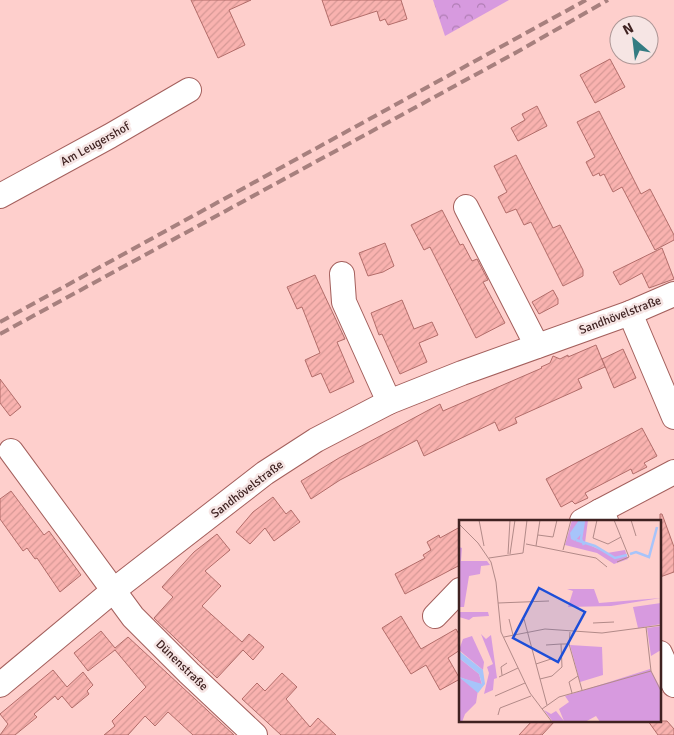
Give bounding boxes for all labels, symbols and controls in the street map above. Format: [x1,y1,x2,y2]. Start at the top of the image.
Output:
north arrow [609,15,659,65]
text: N [620,19,636,39]
street label: Am Leugershof [58,119,133,170]
street label: Sandhövelstraße [577,293,663,338]
street label: Sandhövelstraße [208,457,286,521]
inset map [459,520,662,722]
street label: Dünenstraße [152,637,211,694]

